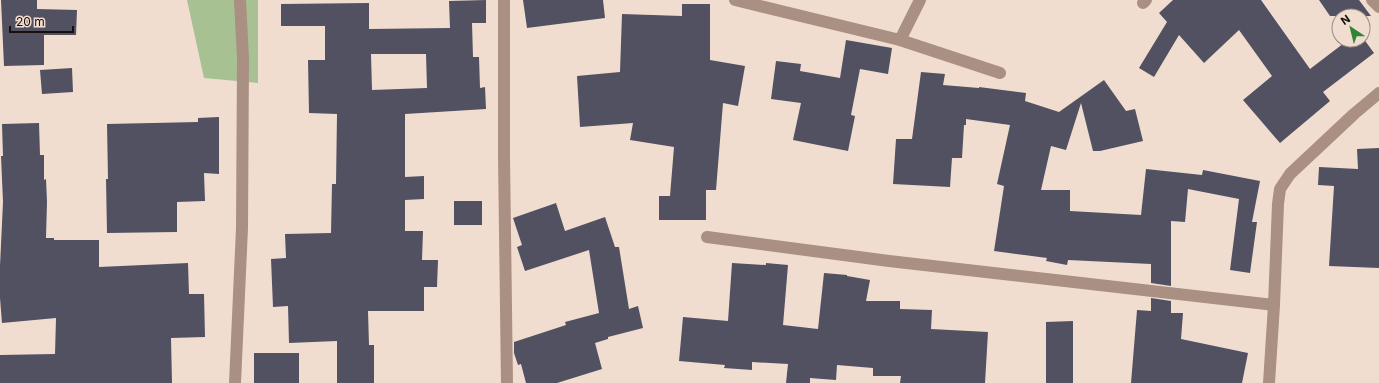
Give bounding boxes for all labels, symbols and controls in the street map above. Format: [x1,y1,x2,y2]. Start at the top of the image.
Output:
scale bar [10,8,73,34]
north arrow [1331,8,1371,48]
text: N [1338,12,1353,28]
text: 20 m [16,14,45,29]

